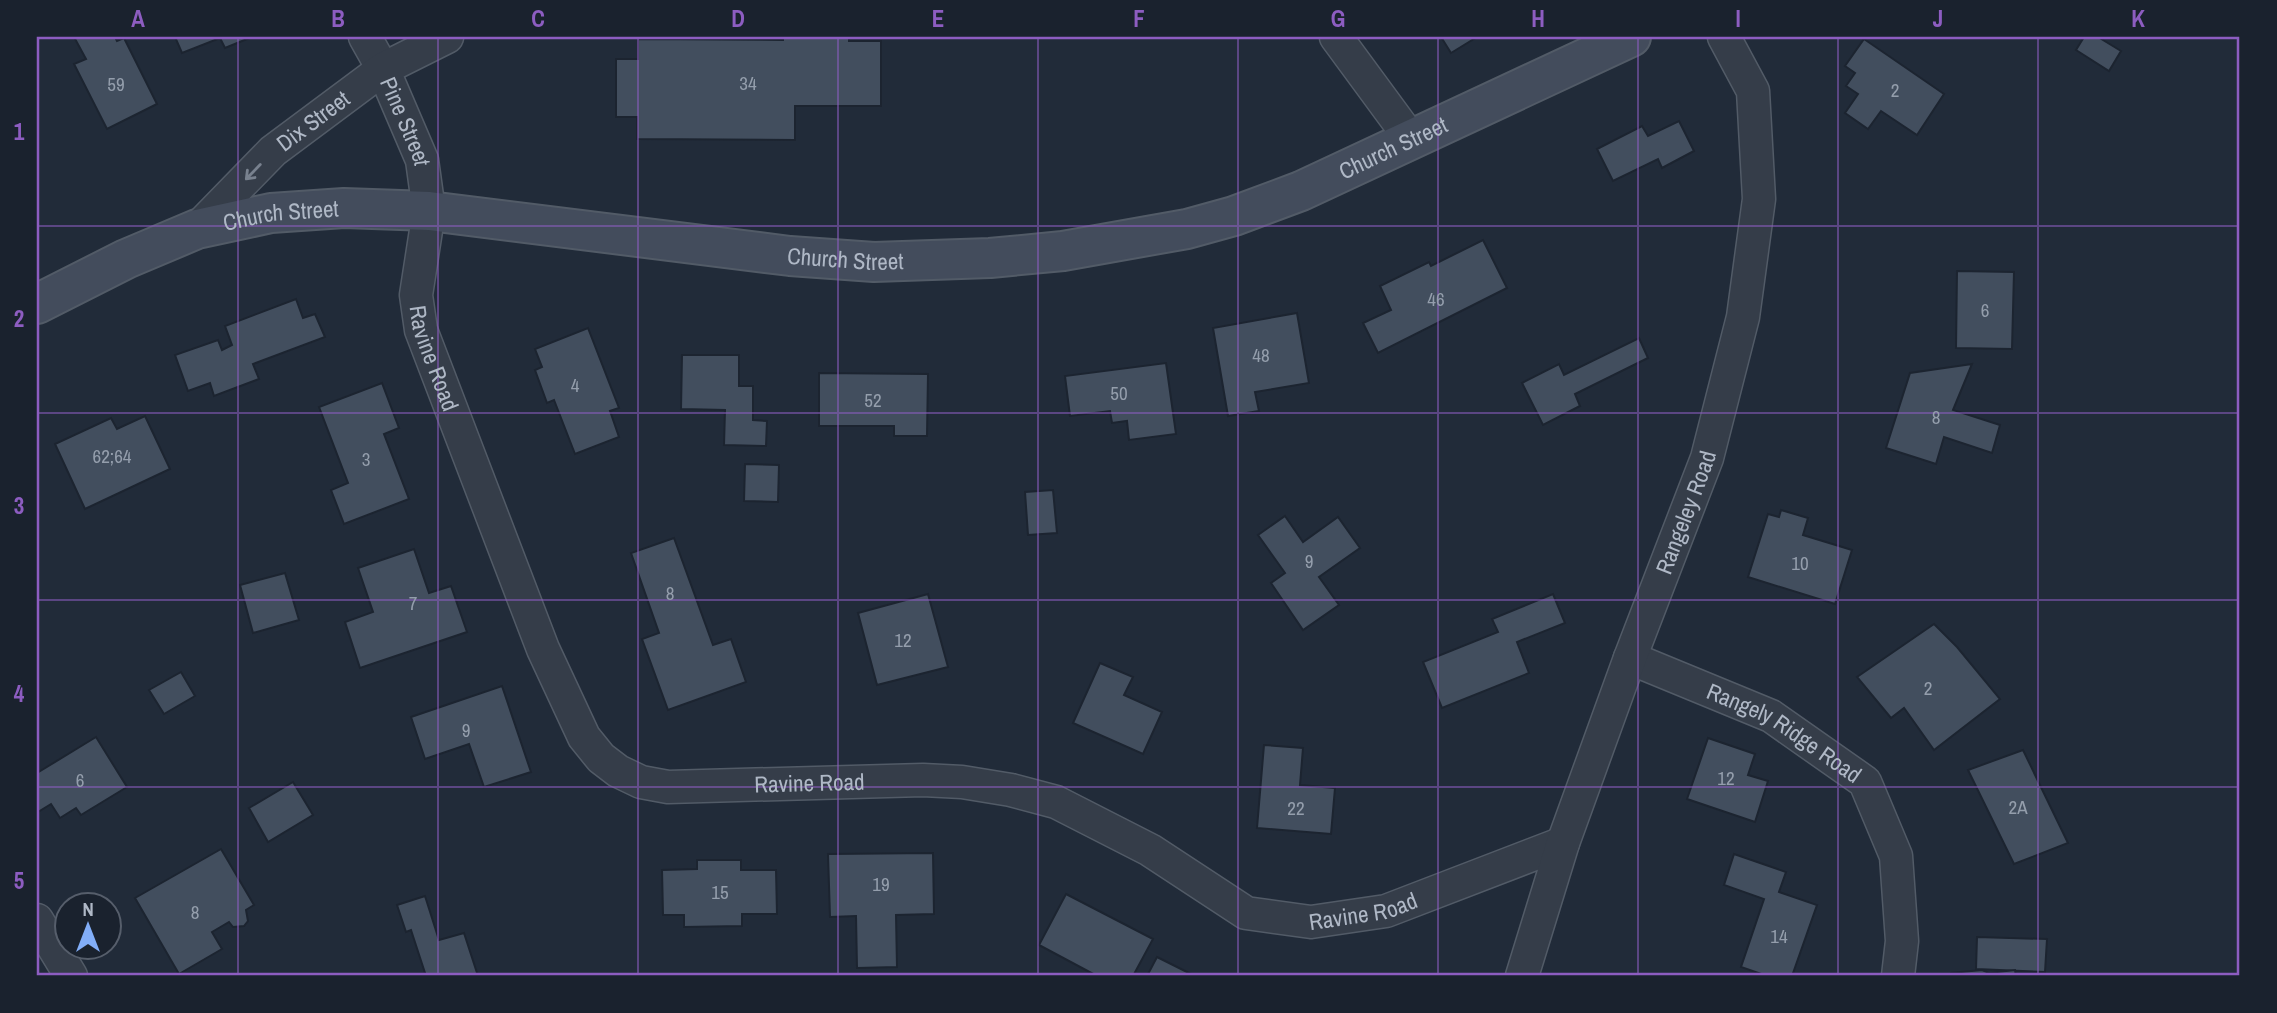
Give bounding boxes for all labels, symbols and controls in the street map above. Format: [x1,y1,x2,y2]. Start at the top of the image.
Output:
text: A [131,3,145,34]
text: B [331,3,345,34]
text: C [531,3,545,34]
text: D [731,3,745,34]
text: E [932,3,944,34]
text: F [1133,3,1145,34]
text: G [1331,3,1345,34]
text: H [1531,3,1545,34]
text: I [1735,3,1741,34]
text: J [1933,3,1943,34]
text: K [2131,3,2145,34]
house number: 34 [739,70,757,96]
house number: 59 [107,71,125,97]
street label: Pine Street [373,72,439,168]
house number: 2 [1891,77,1899,103]
street label: Dix Street [270,83,356,158]
street label: Church Street [1334,109,1452,186]
text: 1 [14,116,25,147]
one-way arrow [244,163,261,180]
street label: Church Street [220,192,340,238]
street label: Church Street [786,240,904,277]
house number: 46 [1427,286,1445,312]
house number: 6 [1981,297,1989,323]
text: 2 [14,303,24,334]
street label: Ravine Road [403,303,467,415]
house number: 48 [1252,342,1270,368]
house number: 4 [571,372,580,398]
house number: 50 [1110,380,1128,406]
house number: 52 [864,387,882,413]
house number: 8 [1932,404,1940,430]
house number: 62;64 [93,443,132,469]
house number: 3 [362,446,370,472]
street label: Rangeley Road [1648,447,1723,578]
text: 3 [14,490,24,521]
house number: 9 [1305,548,1313,574]
house number: 10 [1791,550,1809,576]
house number: 8 [666,580,674,606]
house number: 7 [409,590,418,616]
house number: 12 [894,627,912,653]
street label: Rangely Ridge Road [1702,675,1868,790]
house number: 2 [1924,675,1932,701]
text: 4 [14,678,25,709]
house number: 9 [462,717,470,743]
house number: 12 [1717,765,1735,791]
street label: Ravine Road [754,766,865,800]
house number: 6 [76,767,84,793]
house number: 2A [2008,794,2028,820]
house number: 22 [1287,795,1305,821]
text: 5 [14,865,24,896]
house number: 19 [872,871,890,897]
house number: 15 [711,879,729,905]
street label: Ravine Road [1307,884,1422,937]
north arrow [52,890,122,960]
text: N [82,896,94,922]
house number: 8 [191,899,199,925]
house number: 14 [1770,923,1788,949]

